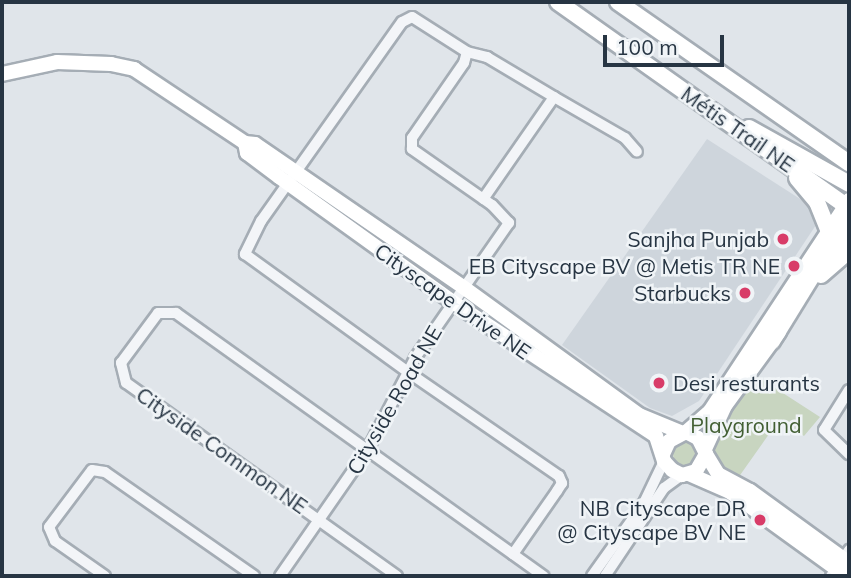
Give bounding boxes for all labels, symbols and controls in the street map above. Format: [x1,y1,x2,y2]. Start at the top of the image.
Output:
scale bar [606,21,727,65]
text: 100 m [616,34,678,60]
street label: Métis Trail NE [677,81,799,177]
place label: Sanjha Punjab [627,226,769,252]
marker: Sanjha Punjab [775,231,791,247]
street label: Cityscape Drive NE [370,238,536,364]
place label: EB Cityscape BV @ Metis TR NE [469,253,780,279]
marker: EB Cityscape BV @ Metis TR NE [786,258,802,274]
place label: Starbucks [634,280,731,306]
marker: Starbucks [737,285,753,301]
street label: Cityside Road NE [341,321,447,479]
place label: Desi resturants [673,370,820,396]
marker: Desi resturants [651,375,667,391]
street label: Cityside Common NE [132,381,312,519]
park label: Playground [690,412,802,438]
place label: NB Cityscape DR @ Cityscape BV NE [557,495,746,545]
marker: NB Cityscape DR @ Cityscape BV NE [752,512,768,528]

